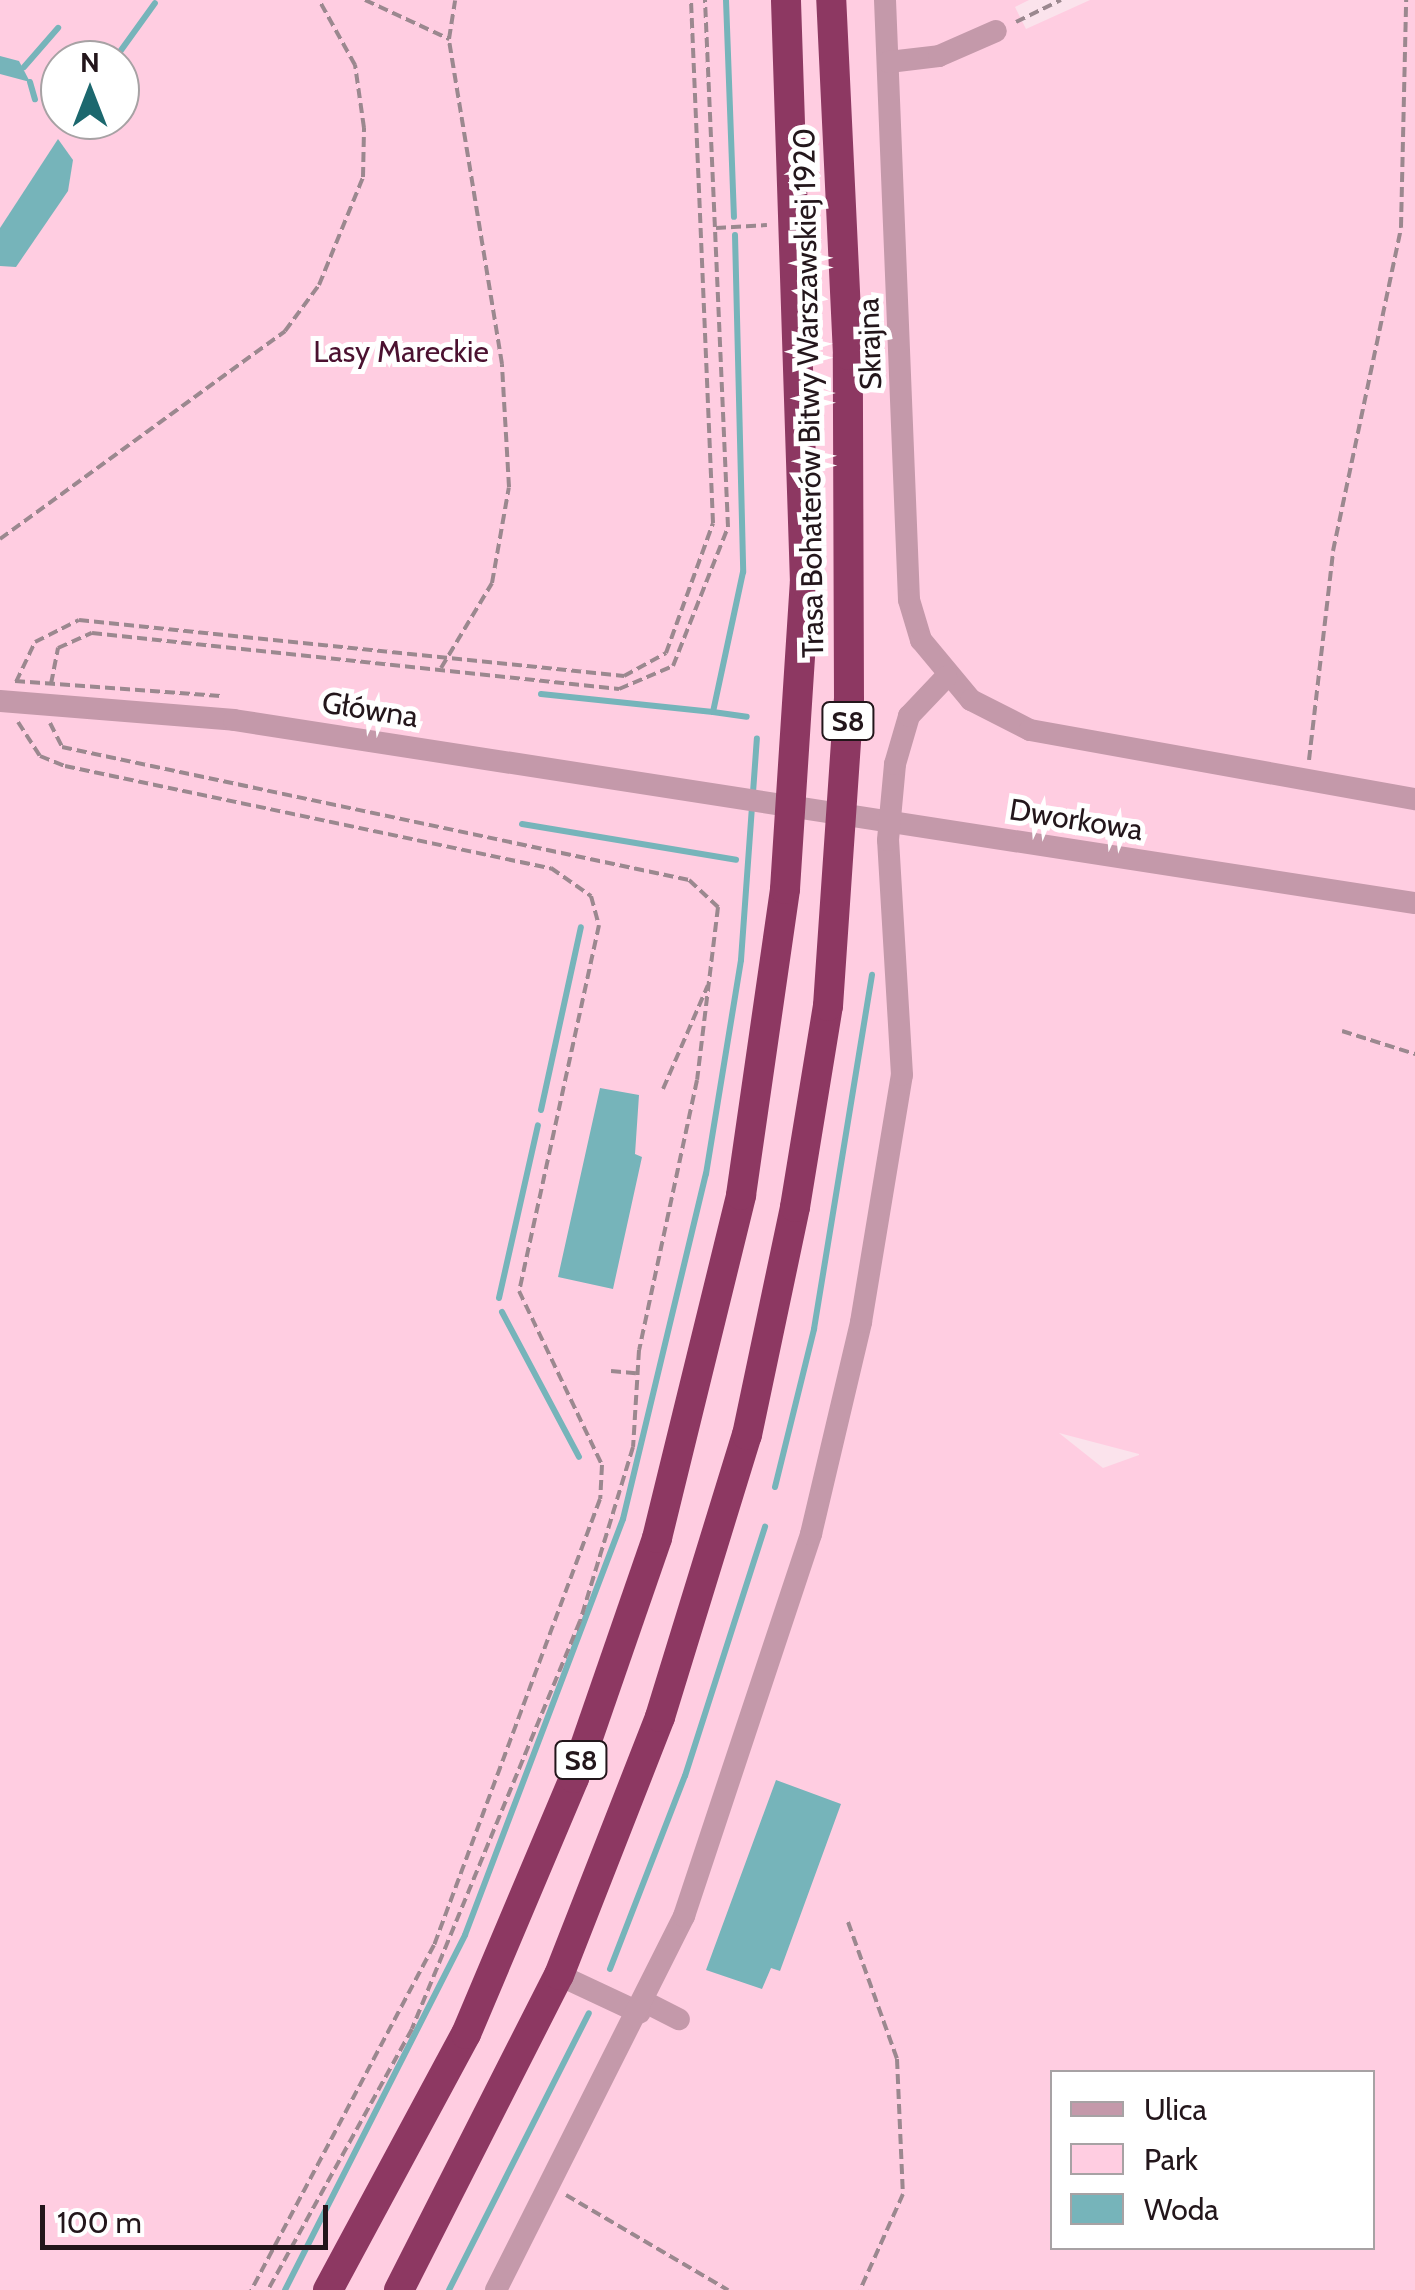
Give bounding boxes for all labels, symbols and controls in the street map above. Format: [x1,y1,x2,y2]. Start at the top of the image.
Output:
north arrow [40,40,140,140]
text: N [80,45,100,79]
street label: Trasa Bohaterów Bitwy Warszawskiej 1920 [786,128,832,658]
street label: Skrajna [850,297,890,391]
park label: Lasy Mareckie [313,334,489,370]
street label: Główna [320,685,420,735]
road number: S8 [820,698,876,744]
street label: Dworkowa [1007,792,1145,848]
road number: S8 [554,1737,608,1783]
legend [1050,2070,1375,2250]
text: Ulica [1144,2091,1207,2128]
text: Park [1144,2141,1198,2178]
scale bar [45,2185,332,2247]
text: Woda [1144,2191,1219,2228]
text: 100 m [57,2204,142,2241]

